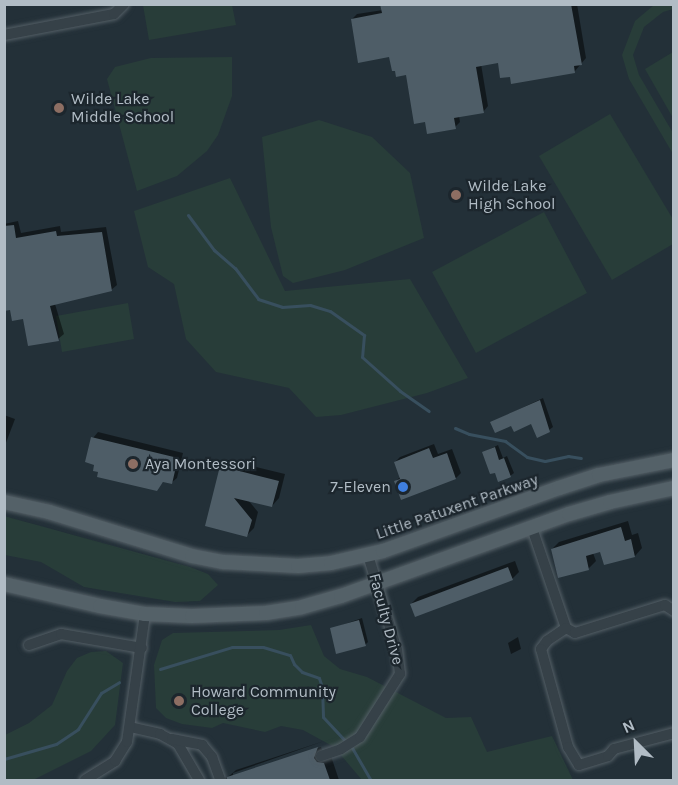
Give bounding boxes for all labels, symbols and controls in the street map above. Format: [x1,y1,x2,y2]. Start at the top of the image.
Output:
place label: Wilde Lake Middle School [71,89,174,127]
marker: Wilde Lake Middle School [52,101,66,115]
place label: Wilde Lake High School [468,176,556,214]
marker: Wilde Lake High School [449,188,463,202]
place label: Aya Montessori [145,454,256,474]
marker: Aya Montessori [126,457,140,471]
street label: Little Patuxent Parkway [373,470,541,544]
place label: 7-Eleven [330,477,391,497]
marker: 7-Eleven [396,480,410,494]
street label: Faculty Drive [365,571,407,667]
place label: Howard Community College [191,682,336,720]
marker: Howard Community College [172,694,186,708]
north arrow [606,713,666,773]
text: N [619,715,638,737]

